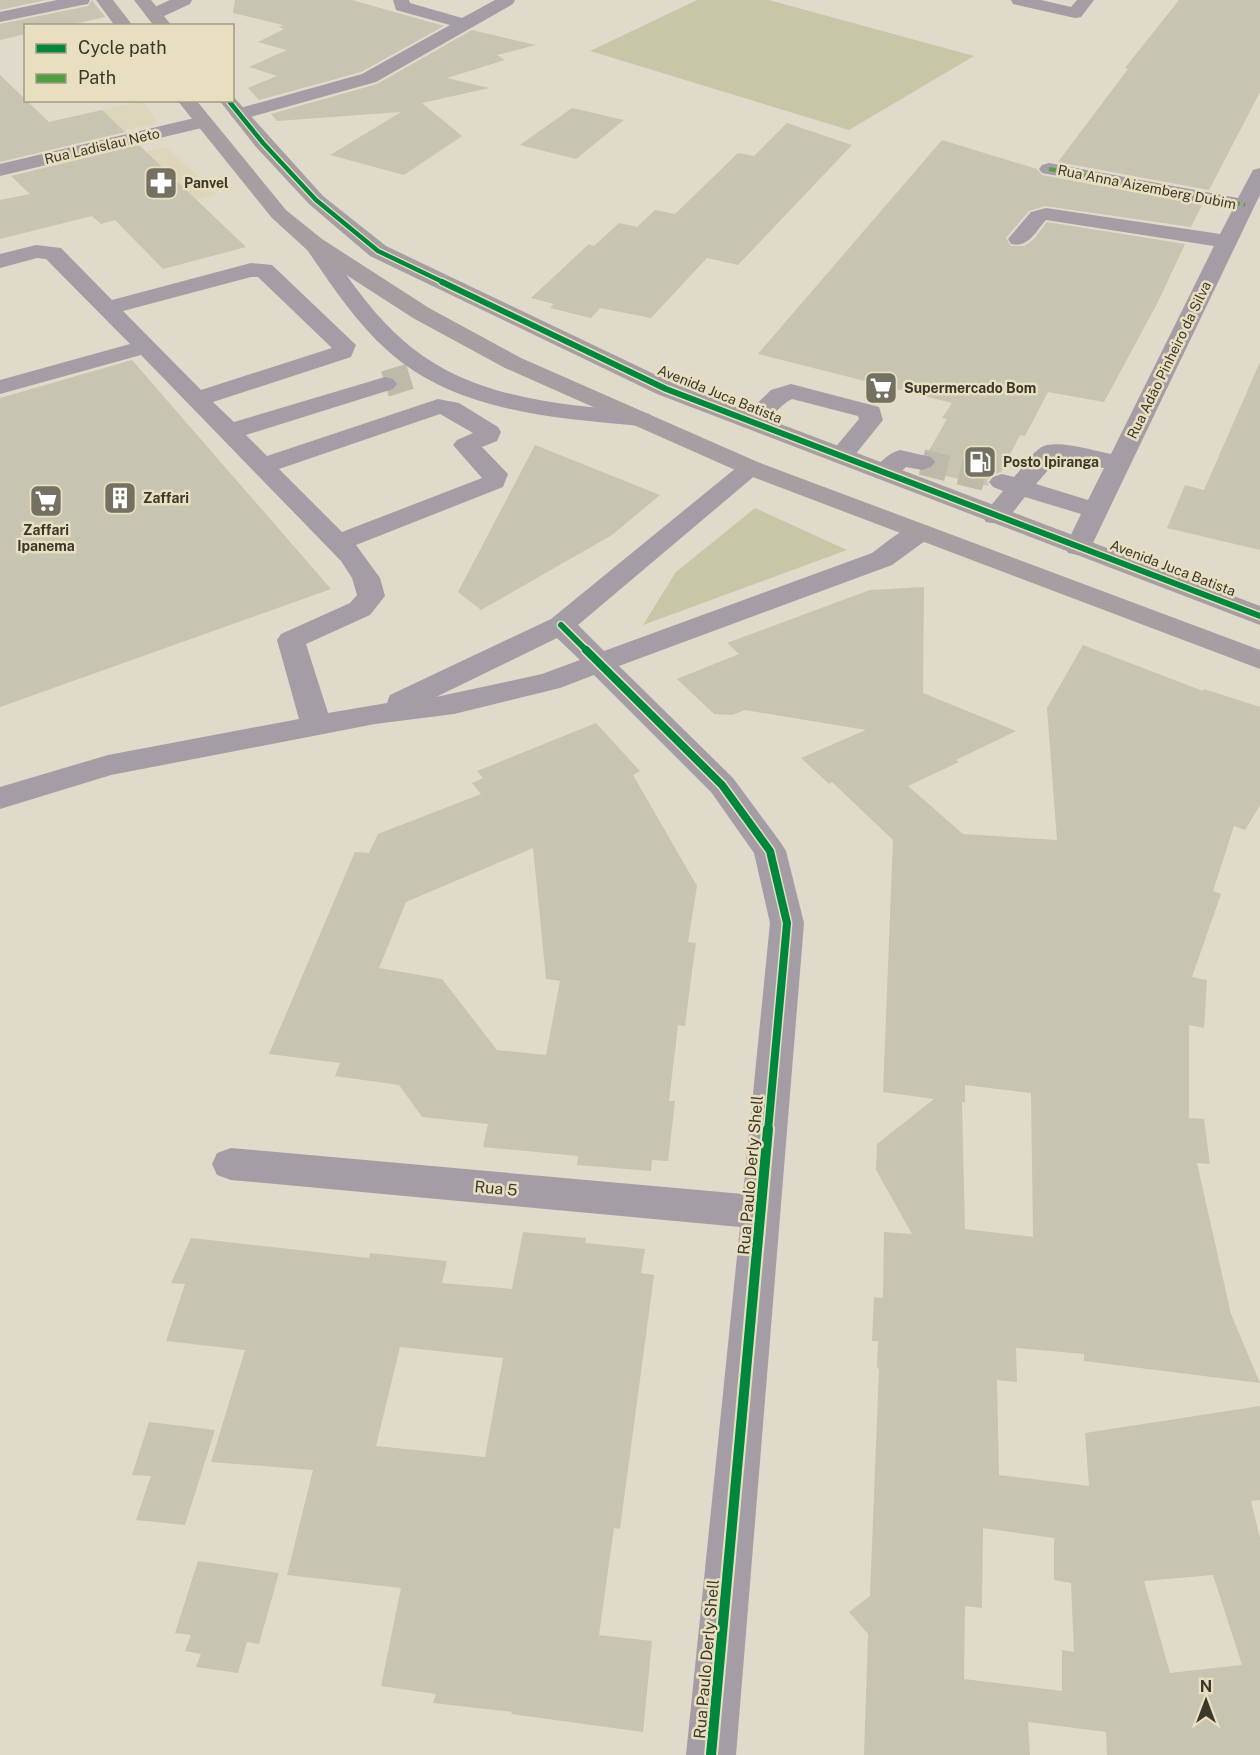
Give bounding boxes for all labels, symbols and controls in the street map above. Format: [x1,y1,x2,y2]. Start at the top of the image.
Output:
legend [24,24,234,102]
text: Cycle path [78,37,167,58]
text: Path [78,67,116,88]
street label: Rua Ladislau Neto [43,125,161,167]
street label: Rua Anna Aizemberg Dubim [1056,162,1238,212]
pharmacy icon: Panvel [143,165,179,201]
place label: Panvel [184,175,229,191]
street label: Rua Adão Pinheiro da Silva [1124,279,1214,441]
street label: Avenida Juca Batista [655,362,785,426]
supermarket icon: Supermercado Bom [863,370,899,406]
place label: Supermercado Bom [904,380,1036,396]
fuel station icon: Posto Ipiranga [962,444,998,480]
place label: Posto Ipiranga [1003,454,1099,470]
building icon: Zaffari [102,480,138,516]
supermarket icon: Zaffari Ipanema [28,483,64,519]
place label: Zaffari [143,490,189,506]
place label: Zaffari Ipanema [17,522,75,554]
street label: Avenida Juca Batista [1108,537,1238,599]
street label: Rua Paulo Derly Shell [734,1094,767,1256]
street label: Rua 5 [474,1177,518,1200]
street label: Rua Paulo Derly Shell [690,1578,723,1740]
north arrow [1176,1671,1236,1731]
text: N [1200,1677,1212,1696]

